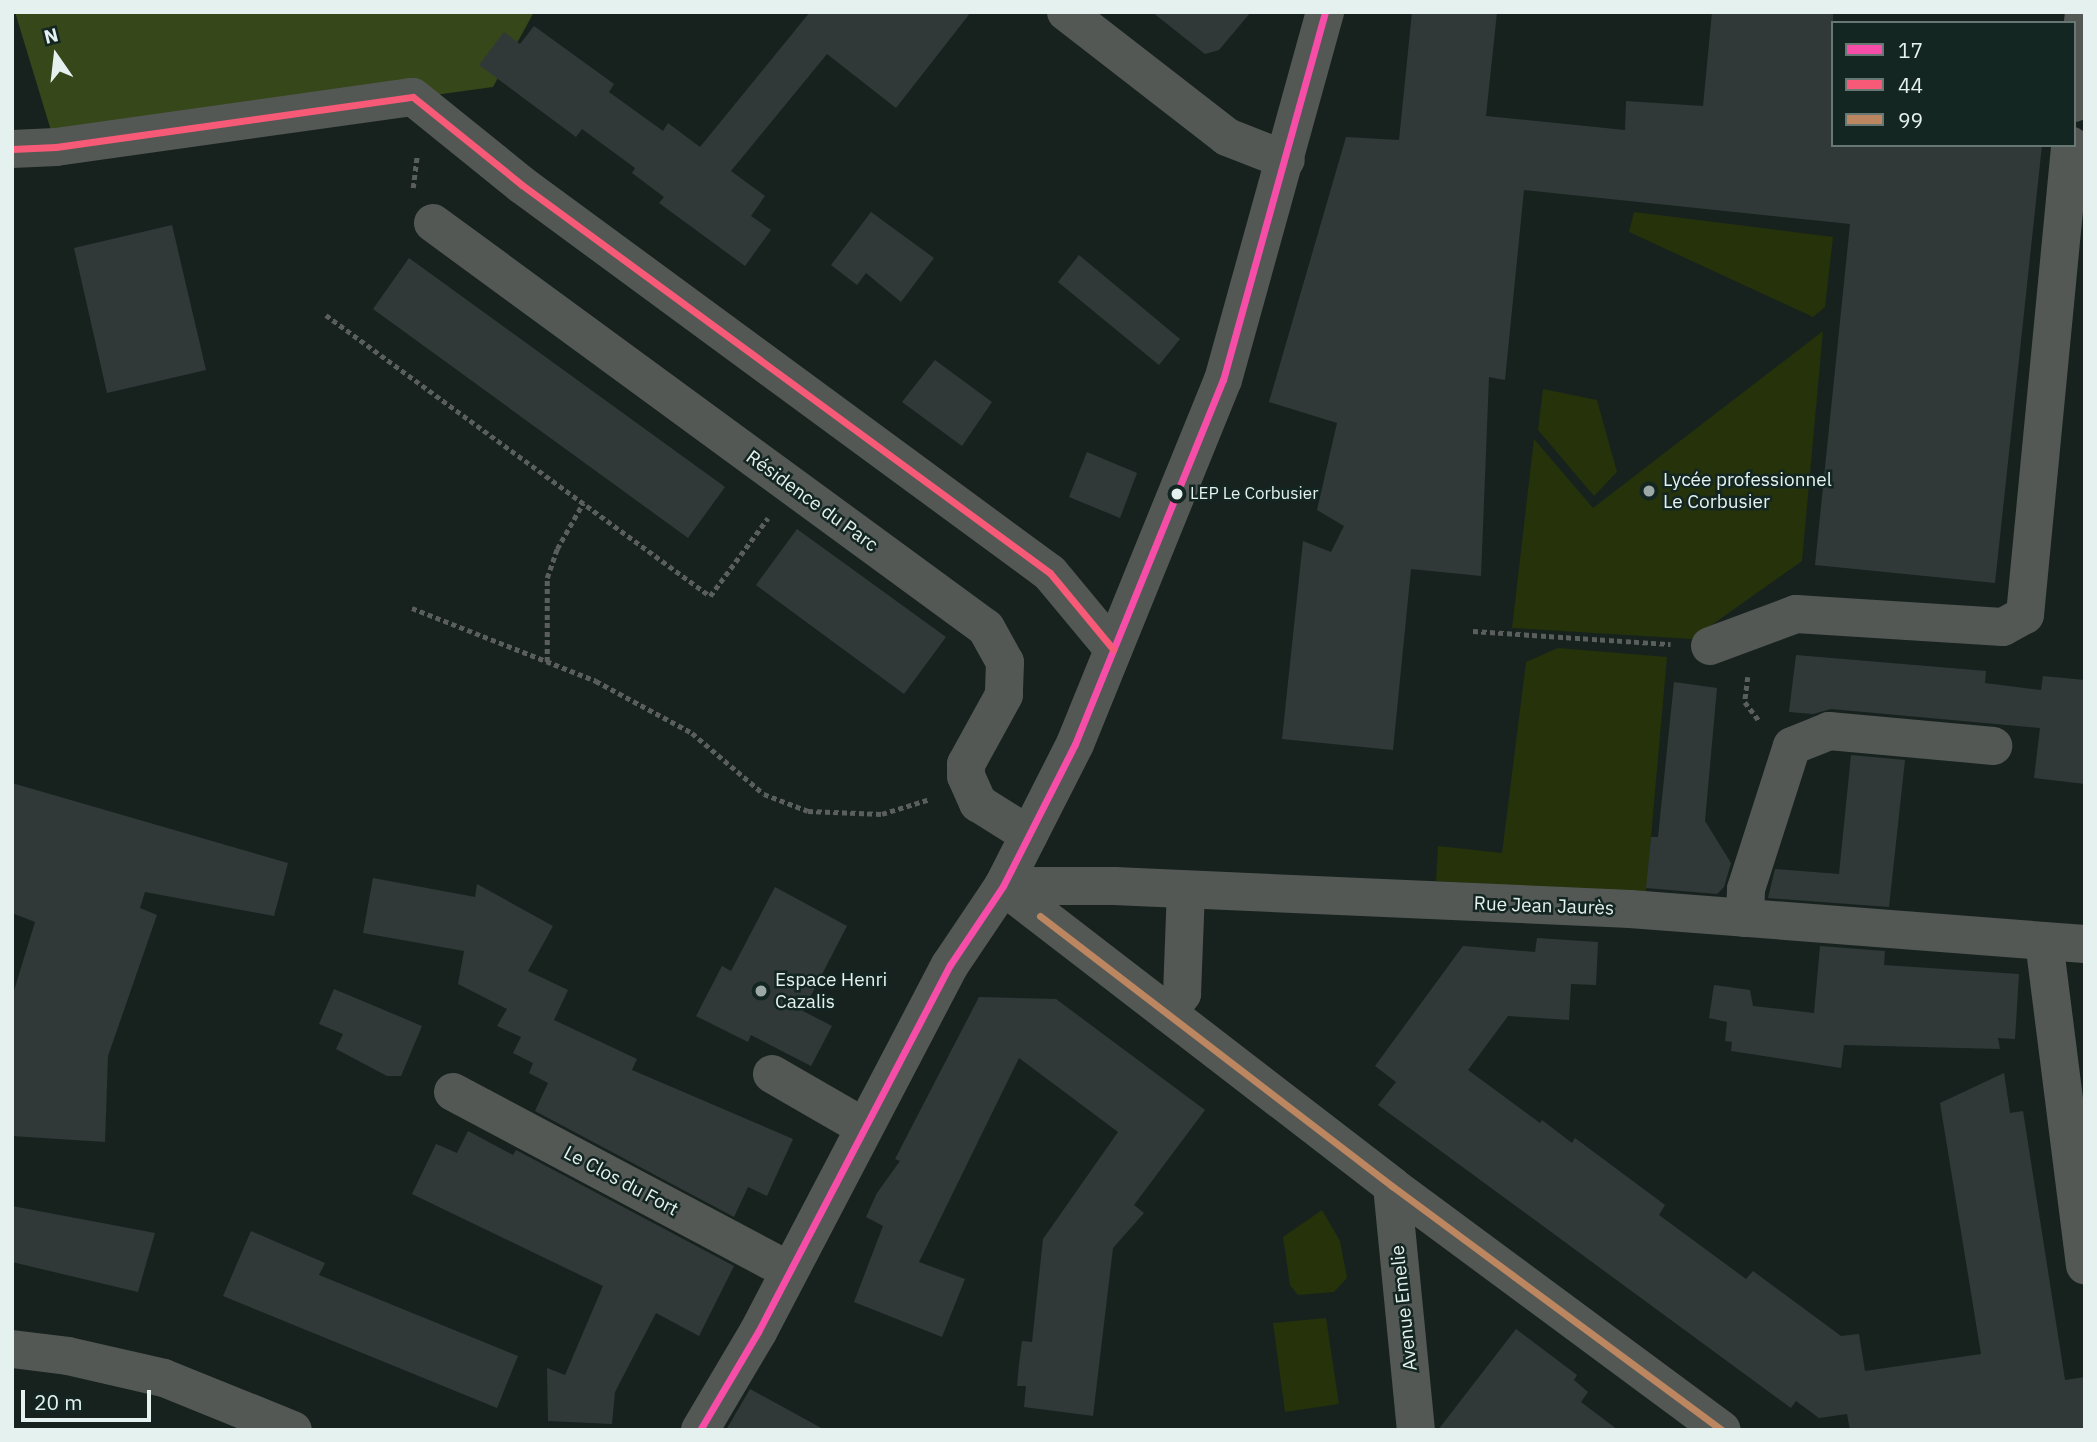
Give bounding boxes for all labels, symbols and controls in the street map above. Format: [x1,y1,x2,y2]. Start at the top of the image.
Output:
north arrow [21,21,91,91]
legend [1831,21,2076,147]
text: N [41,22,60,49]
text: 17 [1898,36,1923,64]
text: 44 [1898,71,1923,99]
text: 99 [1898,106,1923,134]
street label: Résidence du Parc [742,446,882,556]
place label: Lycée professionnel Le Corbusier [1663,469,1832,513]
marker: Lycée professionnel Le Corbusier [1641,483,1657,499]
place label: LEP Le Corbusier [1190,484,1318,504]
marker: LEP Le Corbusier [1170,487,1184,501]
street label: Rue Jean Jaurès [1473,892,1615,920]
place label: Espace Henri Cazalis [775,969,887,1013]
marker: Espace Henri Cazalis [753,983,769,999]
street label: Le Clos du Fort [560,1141,682,1221]
street label: Avenue Emelie [1386,1244,1422,1372]
scale bar [24,1376,154,1420]
text: 20 m [34,1388,83,1416]

